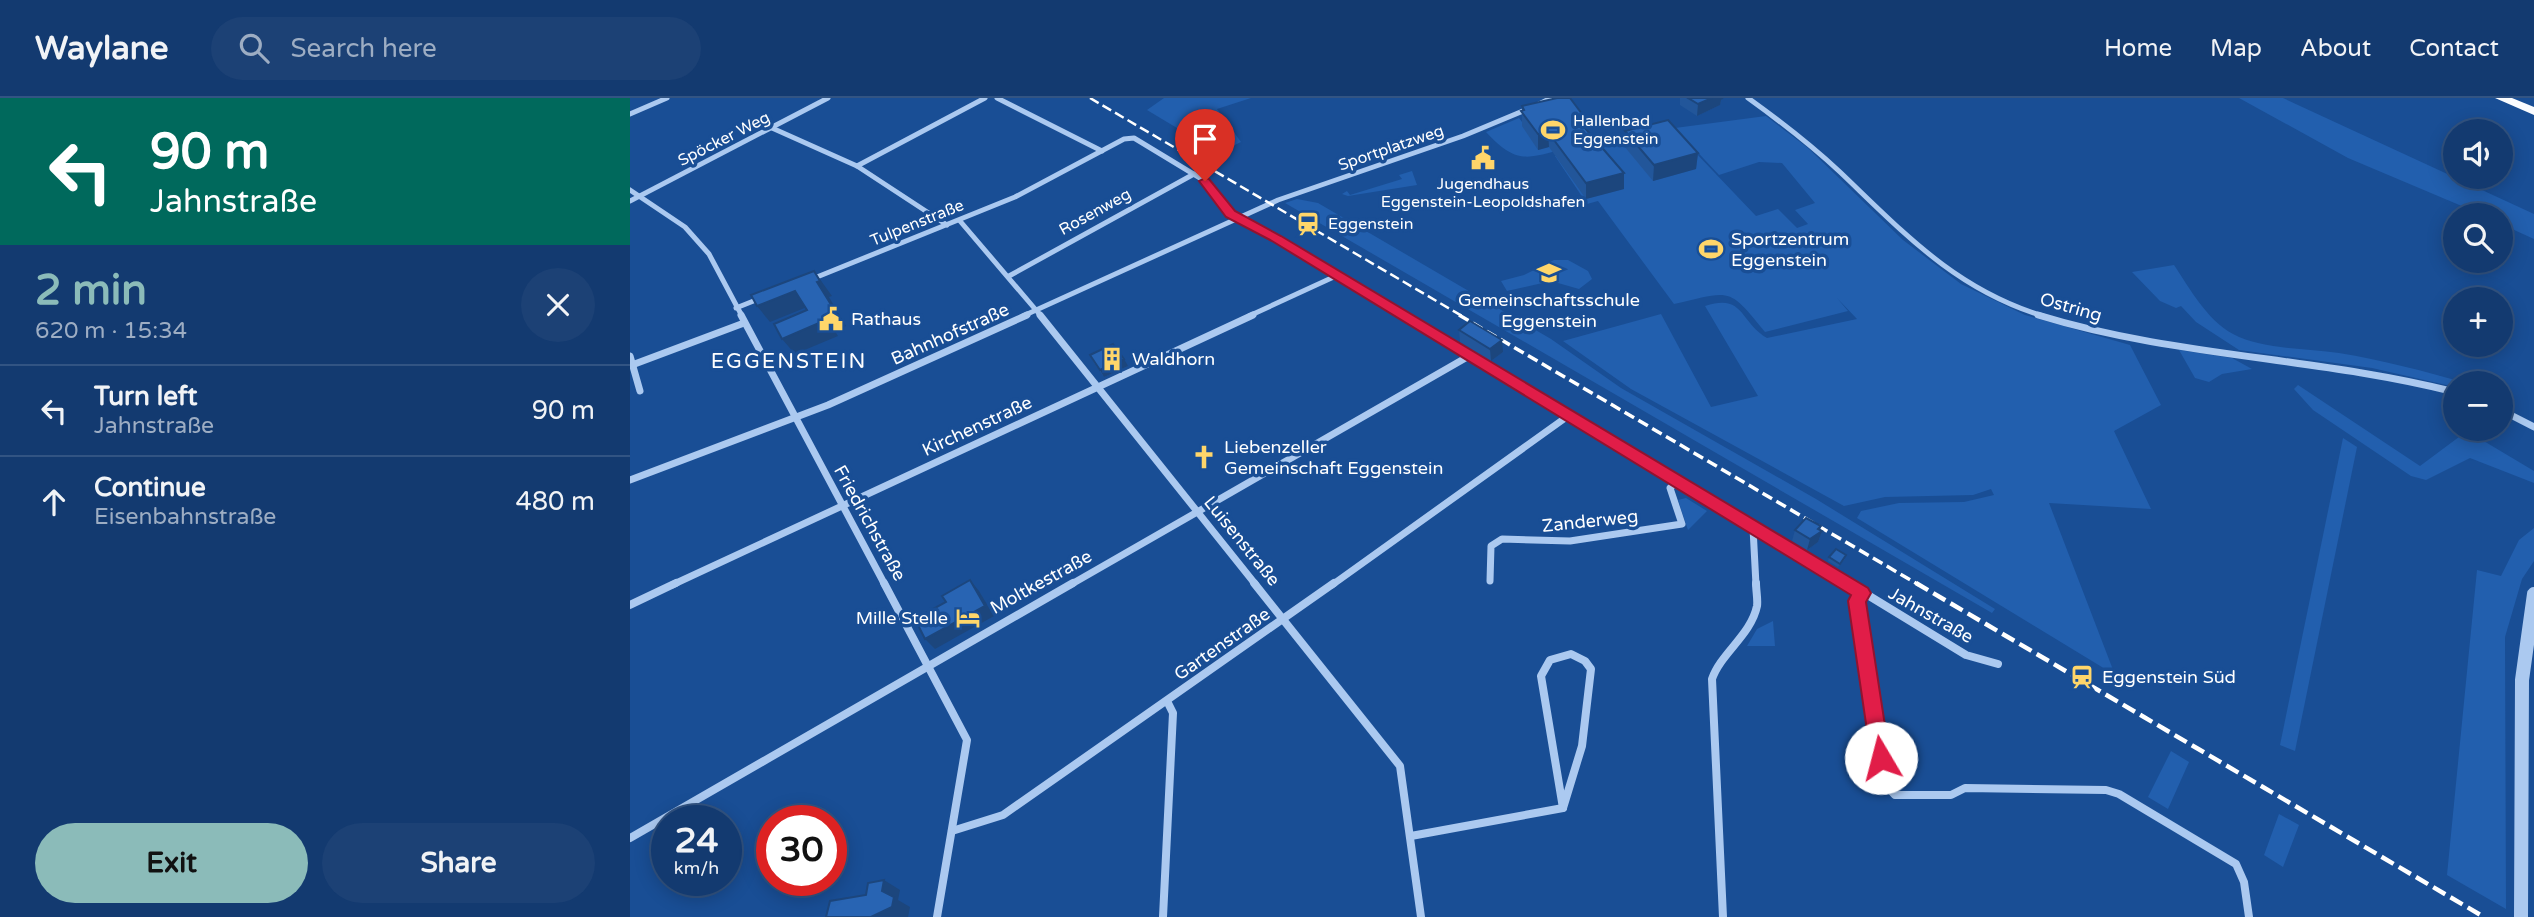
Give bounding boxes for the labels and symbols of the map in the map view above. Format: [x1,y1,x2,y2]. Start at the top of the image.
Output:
street label: Spöcker Weg [675,107,773,171]
pin [1175,109,1235,181]
place label: Hallenbad Eggenstein [1573,111,1658,149]
sports icon: Hallenbad Eggenstein [1539,116,1567,144]
street label: Sportplatzweg [1336,121,1446,175]
public building icon: Jugendhaus Eggenstein-Leopoldshafen [1469,144,1497,172]
place label: Jugendhaus Eggenstein-Leopoldshafen [1381,174,1585,212]
street label: Rosenweg [1056,184,1134,240]
street label: Tulpenstraße [867,195,967,251]
station icon: Eggenstein [1294,210,1322,238]
place label: Eggenstein [1328,214,1413,234]
place label: Sportzentrum Eggenstein [1731,228,1849,271]
sports icon: Sportzentrum Eggenstein [1697,235,1725,263]
school or university icon: Gemeinschaftsschule Eggenstein [1535,259,1563,287]
street label: Ostring [2037,288,2105,326]
place label: Gemeinschaftsschule Eggenstein [1458,289,1640,332]
street label: Bahnhofstraße [888,298,1012,370]
public building icon: Rathaus [817,305,845,333]
place label: Rathaus [851,308,921,330]
building icon: Waldhorn [1098,345,1126,373]
place label: Waldhorn [1132,348,1215,370]
district label: EGGENSTEIN [711,349,867,374]
street label: Kirchenstraße [919,391,1035,461]
place label: Liebenzeller Gemeinschaft Eggenstein [1224,436,1443,479]
church icon: Liebenzeller Gemeinschaft Eggenstein [1190,443,1218,471]
street label: Friedrichstraße [829,461,911,585]
street label: Luisenstraße [1199,492,1285,590]
street label: Zanderweg [1541,505,1639,537]
street label: Moltkestraße [986,545,1096,619]
street label: Jahnstraße [1885,582,1977,648]
street label: Gartenstraße [1170,603,1274,685]
hotel icon: Mille Stelle [954,604,982,632]
place label: Mille Stelle [856,607,948,629]
station icon: Eggenstein Süd [2068,663,2096,691]
place label: Eggenstein Süd [2102,666,2236,688]
position arrow [1844,721,1918,795]
speed limit sign: 30 [756,805,847,896]

